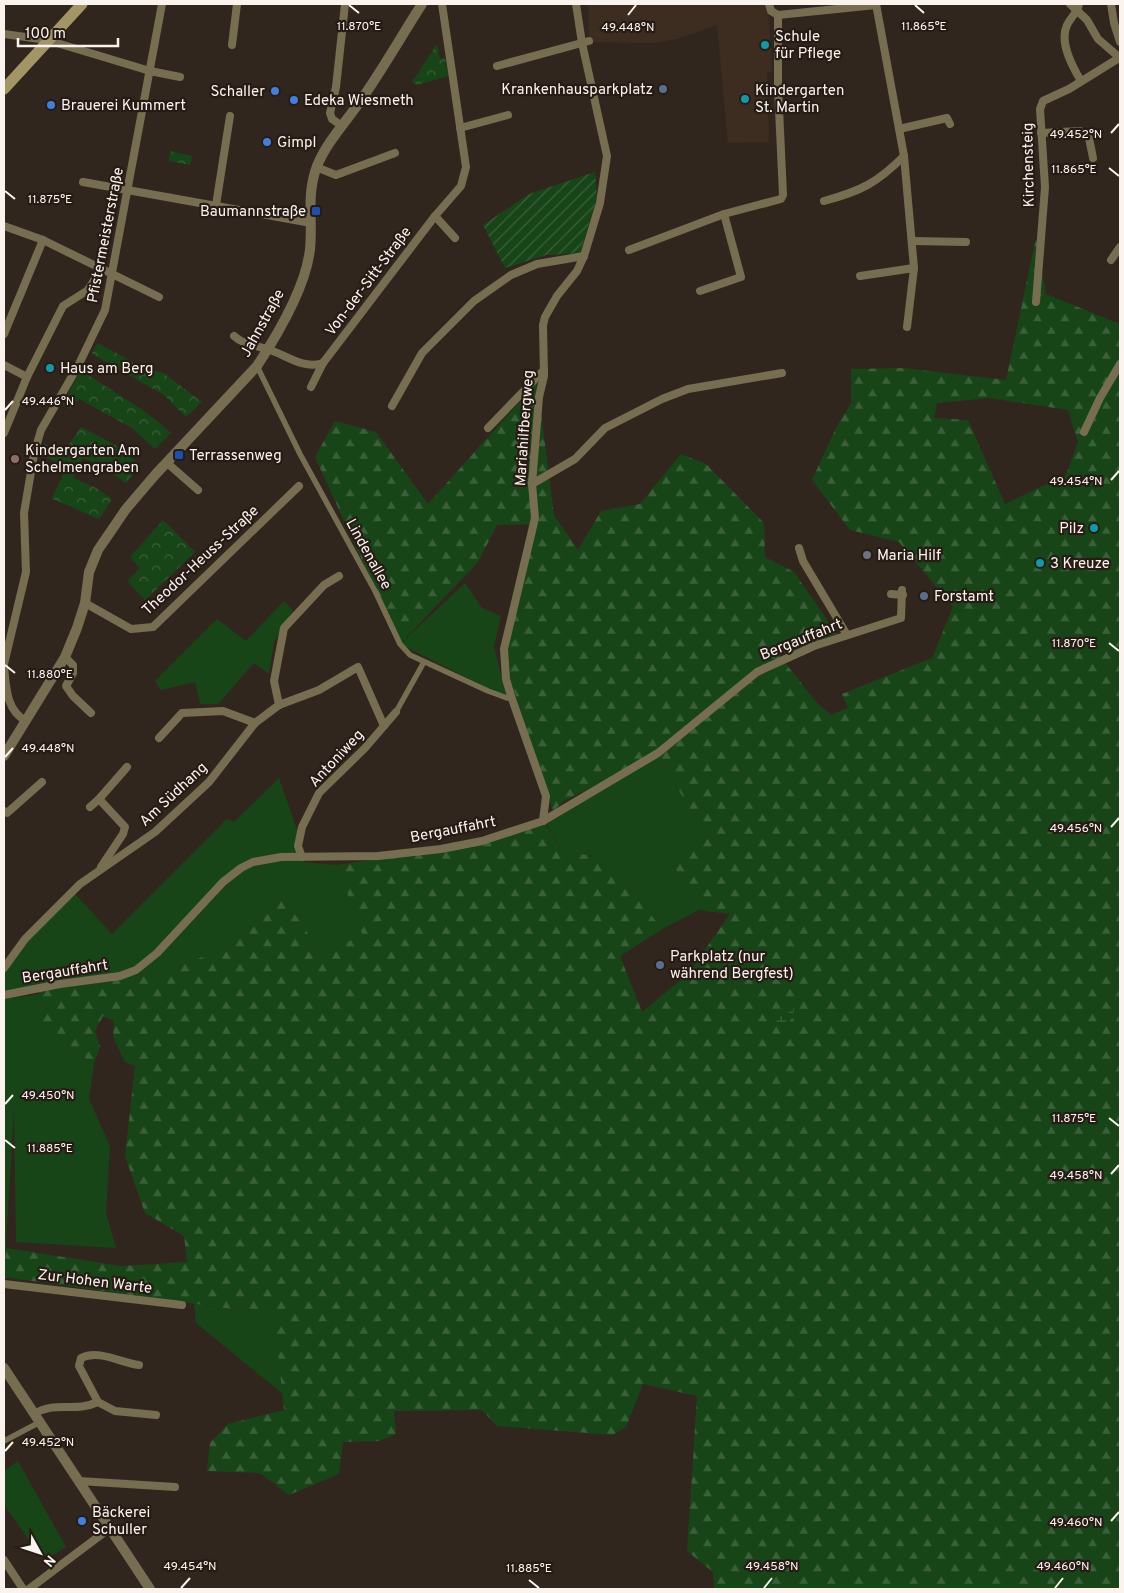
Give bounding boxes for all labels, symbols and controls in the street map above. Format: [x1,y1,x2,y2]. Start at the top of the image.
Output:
scale bar [18,15,118,47]
text: 11.870°E [337,19,381,35]
text: 11.865°E [901,19,947,35]
text: 49.448°N [602,20,654,36]
text: 100 m [25,25,66,44]
place label: Schule für Pflege [775,28,841,64]
marker: Schule für Pflege [759,39,771,51]
place label: Krankenhausparkplatz [501,81,653,100]
place label: Kindergarten St. Martin [755,82,844,118]
place label: Schaller [210,83,265,102]
marker: Krankenhausparkplatz [657,83,669,95]
marker: Schaller [269,85,281,97]
place label: Edeka Wiesmeth [304,92,414,111]
marker: Kindergarten St. Martin [739,93,751,105]
marker: Edeka Wiesmeth [288,94,300,106]
place label: Brauerei Kummert [61,97,186,116]
marker: Brauerei Kummert [45,99,57,111]
street label: Kirchensteig [1019,122,1040,208]
text: 49.452°N [1050,127,1102,143]
place label: Gimpl [277,134,316,153]
marker: Gimpl [261,136,273,148]
text: 11.865°E [1051,162,1097,178]
street label: Pfistermeisterstraße [84,166,129,305]
text: 11.875°E [28,192,72,208]
place label: Baumannstraße [200,203,306,222]
marker: Baumannstraße [310,205,322,217]
street label: Von-der-Sitt-Straße [322,224,416,340]
street label: Jahnstraße [237,286,290,361]
place label: Haus am Berg [60,360,153,379]
marker: Haus am Berg [44,362,56,374]
street label: Mariahilfbergweg [512,369,539,487]
text: 49.446°N [22,394,74,410]
place label: Kindergarten Am Schelmengraben [25,442,140,478]
place label: Terrassenweg [189,447,282,466]
marker: Terrassenweg [173,449,185,461]
marker: Kindergarten Am Schelmengraben [9,453,21,465]
text: 49.454°N [1049,474,1103,490]
street label: Theodor-Heuss-Straße [139,502,263,620]
street label: Lindenallee [340,516,395,594]
place label: Pilz [1059,520,1084,539]
marker: Pilz [1088,522,1100,534]
place label: Maria Hilf [877,547,941,566]
marker: Maria Hilf [861,549,873,561]
place label: 3 Kreuze [1050,555,1110,574]
marker: 3 Kreuze [1034,557,1046,569]
place label: Forstamt [934,588,994,607]
marker: Forstamt [918,590,930,602]
street label: Bergauffahrt [758,615,845,665]
text: 11.870°E [1052,636,1096,652]
text: 11.880°E [27,667,73,683]
street label: Antoniweg [306,726,369,792]
text: 49.448°N [22,741,74,757]
street label: Am Südhang [136,759,212,831]
street label: Bergauffahrt [409,813,498,848]
text: 49.456°N [1050,821,1102,837]
place label: Parkplatz (nur während Bergfest) [670,948,794,984]
street label: Bergauffahrt [21,956,110,989]
marker: Parkplatz (nur während Bergfest) [654,959,666,971]
text: 49.450°N [21,1088,75,1104]
text: 11.875°E [1052,1111,1096,1127]
text: 11.885°E [27,1141,73,1157]
text: 49.458°N [1050,1168,1102,1184]
street label: Zur Hohen Warte [37,1266,153,1299]
text: 49.452°N [22,1435,74,1451]
place label: Bäckerei Schuller [92,1504,150,1540]
marker: Bäckerei Schuller [76,1515,88,1527]
text: 49.460°N [1050,1515,1102,1531]
north arrow [15,1528,65,1578]
text: N [39,1551,59,1570]
text: 49.454°N [163,1559,217,1575]
text: 49.458°N [746,1559,798,1575]
text: 49.460°N [1037,1559,1089,1575]
text: 11.885°E [506,1561,552,1577]

